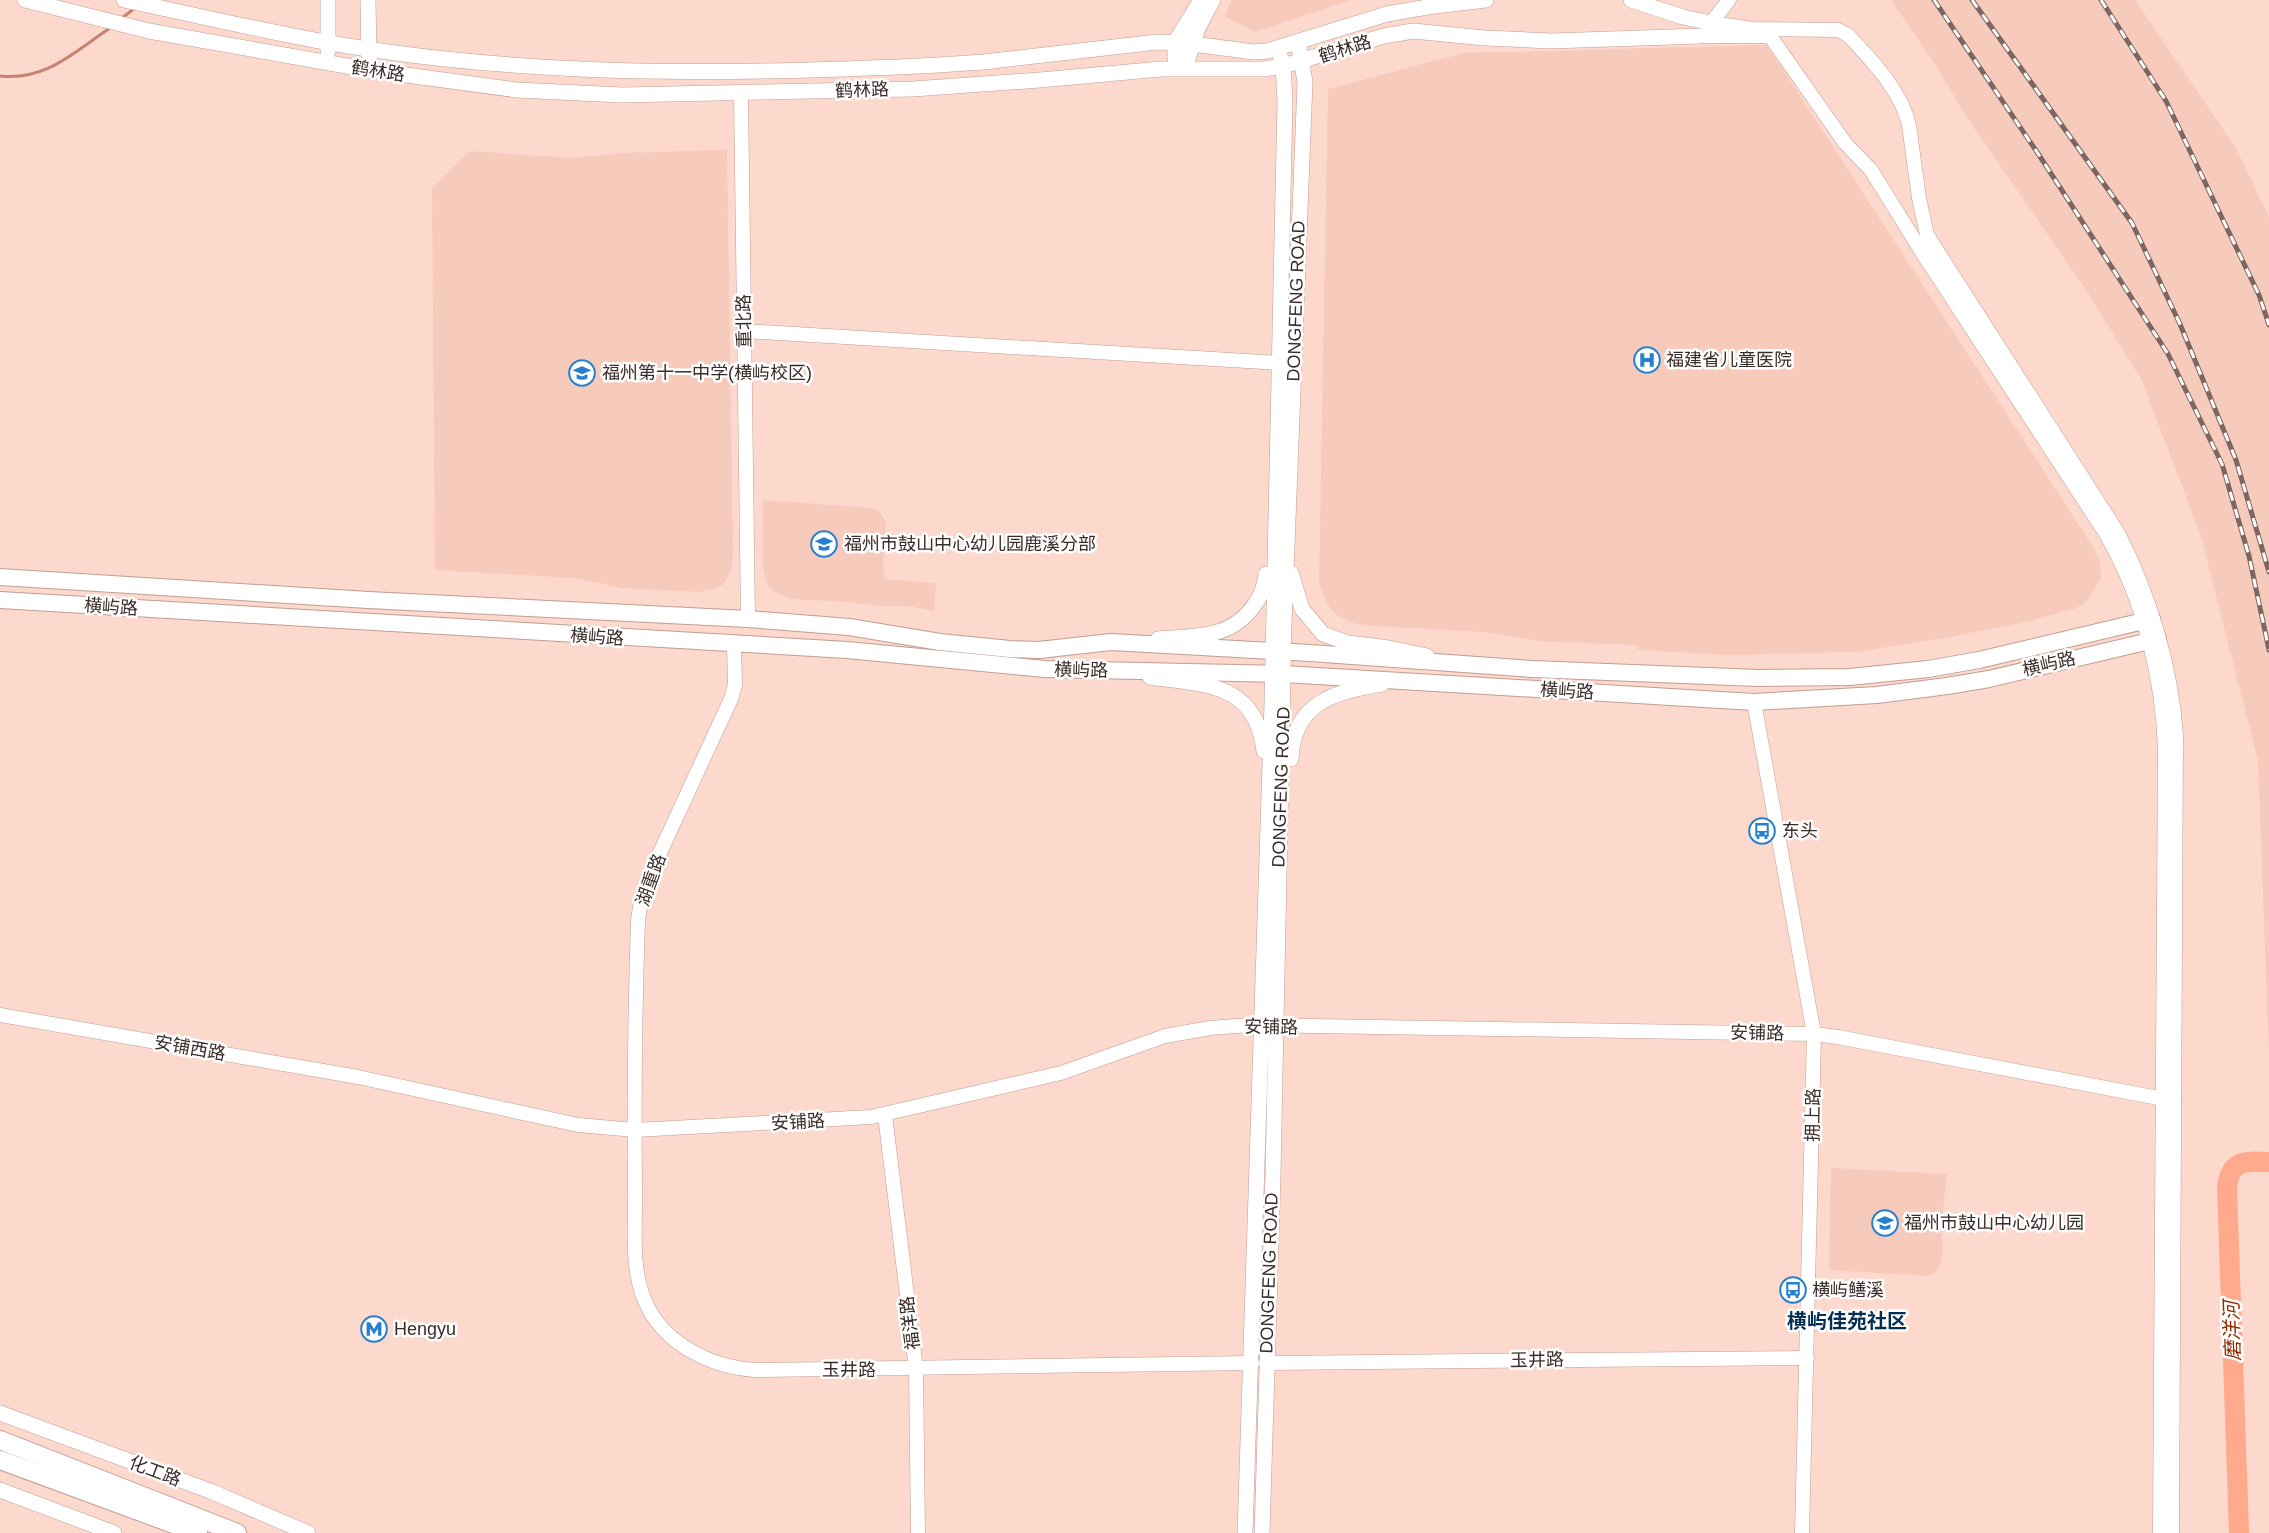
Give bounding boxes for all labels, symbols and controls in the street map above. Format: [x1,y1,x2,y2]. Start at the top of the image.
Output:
street label: 鹤林路 [1316,32,1374,66]
street label: 鹤林路 [350,57,406,85]
street label: 鹤林路 [835,79,889,101]
street label: DONGFENG ROAD [1283,220,1309,382]
street label: 重北路 [734,294,754,348]
hospital icon: 福建省儿童医院 [1632,345,1662,375]
place label: 福建省儿童医院 [1666,350,1792,370]
school or university icon: 福州第十一中学(横屿校区) [567,358,597,388]
place label: 福州第十一中学(横屿校区) [602,363,812,383]
school or university icon: 福州市鼓山中心幼儿园鹿溪分部 [809,529,839,559]
place label: 福州市鼓山中心幼儿园鹿溪分部 [844,534,1096,554]
street label: 横屿路 [83,595,139,619]
street label: 横屿路 [569,625,625,649]
street label: 横屿路 [2020,648,2078,680]
street label: 横屿路 [1054,660,1108,680]
street label: 横屿路 [1540,680,1594,702]
street label: DONGFENG ROAD [1268,706,1294,868]
bus stop icon: 东头 [1747,816,1777,846]
place label: 东头 [1782,821,1818,841]
street label: 湖重路 [632,851,670,909]
street label: 安铺路 [1244,1017,1298,1037]
street label: 安铺路 [1730,1023,1784,1043]
street label: 安铺西路 [153,1032,227,1064]
street label: 拥上路 [1803,1088,1823,1142]
street label: 安铺路 [771,1111,825,1133]
street label: DONGFENG ROAD [1256,1192,1282,1354]
school or university icon: 福州市鼓山中心幼儿园 [1870,1208,1900,1238]
place label: 福州市鼓山中心幼儿园 [1904,1213,2084,1233]
bus stop icon: 横屿鳝溪 [1778,1275,1808,1305]
place label: 横屿鳝溪 [1812,1280,1884,1300]
street label: 福洋路 [897,1295,923,1351]
water label: 磨洋河 [2220,1297,2244,1361]
district label: 横屿佳苑社区 [1787,1310,1907,1332]
metro station icon: Hengyu [359,1314,389,1344]
place label: Hengyu [394,1319,456,1339]
street label: 玉井路 [1510,1350,1564,1370]
street label: 玉井路 [822,1360,876,1380]
street label: 化工路 [126,1452,184,1490]

